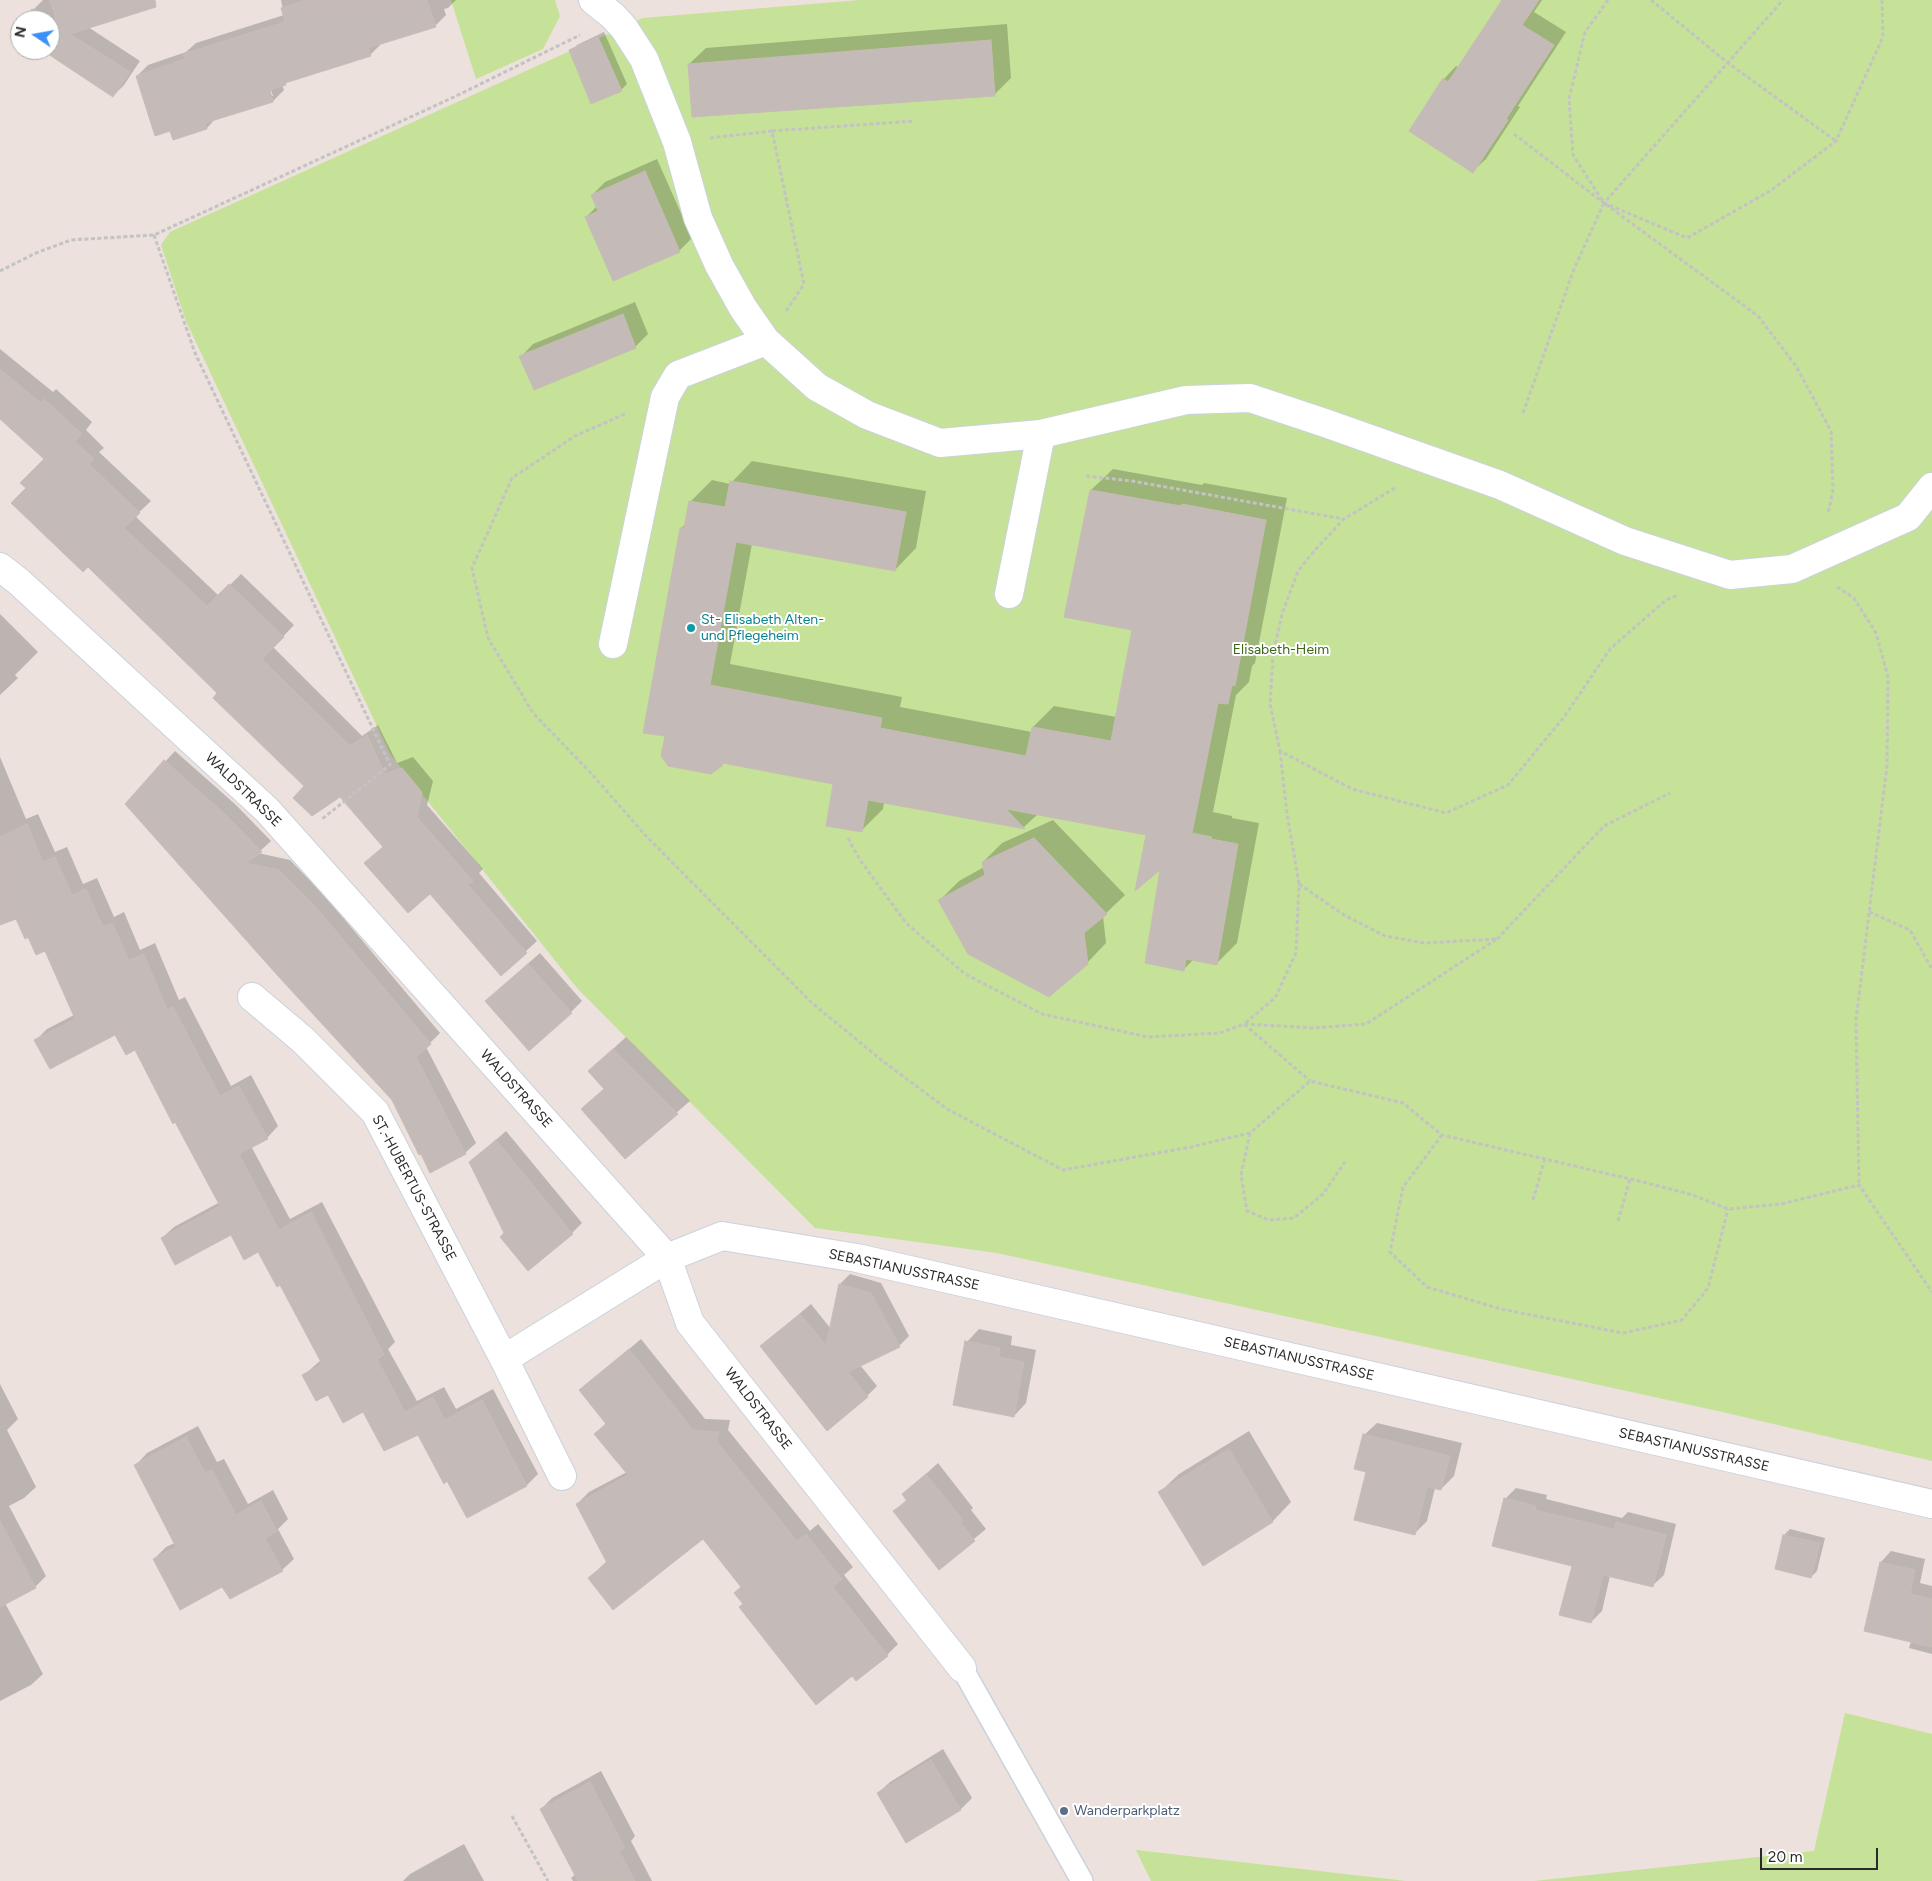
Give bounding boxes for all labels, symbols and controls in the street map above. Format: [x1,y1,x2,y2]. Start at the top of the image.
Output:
north arrow [10,10,60,60]
text: N [11,25,30,39]
place label: St- Elisabeth Alten- und Pflegeheim [701,612,824,644]
marker: St- Elisabeth Alten- und Pflegeheim [685,622,697,634]
park label: Elisabeth-Heim [1233,642,1329,658]
street label: WALDSTRASSE [201,749,285,831]
street label: WALDSTRASSE [476,1046,556,1132]
street label: ST.-HUBERTUS-STRASSE [368,1112,460,1264]
street label: SEBASTIANUSSTRASSE [827,1246,981,1294]
street label: SEBASTIANUSSTRASSE [1222,1334,1376,1384]
street label: WALDSTRASSE [721,1365,795,1453]
street label: SEBASTIANUSSTRASSE [1617,1425,1771,1475]
place label: Wanderparkplatz [1074,1803,1180,1819]
marker: Wanderparkplatz [1058,1805,1070,1817]
scale bar [1762,1838,1880,1870]
text: 20 m [1768,1848,1802,1866]

